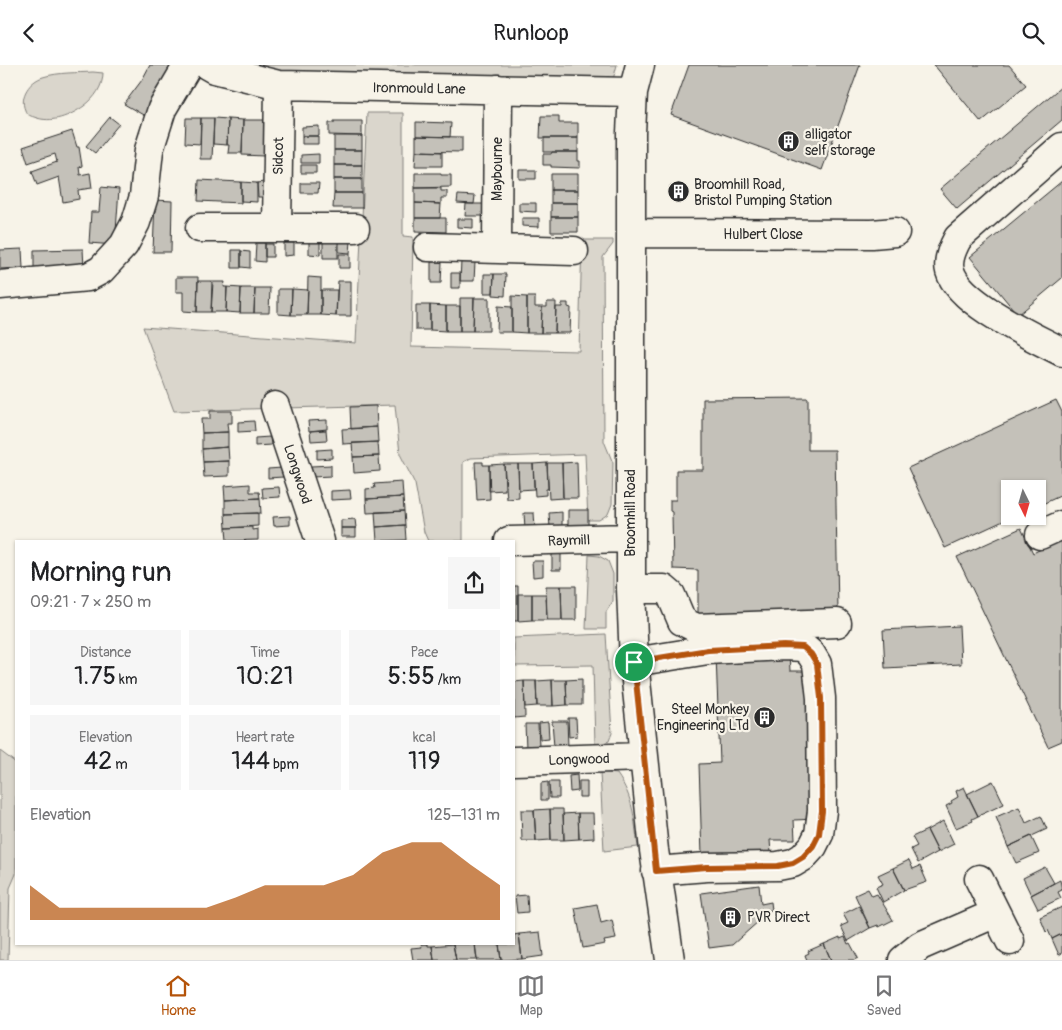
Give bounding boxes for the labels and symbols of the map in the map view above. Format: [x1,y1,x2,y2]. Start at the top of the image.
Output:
street label: Ironmould Lane [372,79,466,98]
place label: alligator self storage [805,126,875,159]
building icon: alligator self storage [777,130,801,154]
street label: Sidcot [270,137,287,175]
street label: Maybourne [489,137,506,201]
place label: Broomhill Road, Bristol Pumping Station [694,176,832,209]
building icon: Broomhill Road, Bristol Pumping Station [666,180,690,204]
street label: Hulbert Close [723,226,803,243]
street label: Longwood [280,442,315,506]
street label: Broomhill Road [622,469,639,557]
north arrow [1001,480,1046,525]
street label: Raymill [548,531,590,550]
pin [613,641,655,683]
place label: Steel Monkey Engineering LTd [657,701,749,734]
building icon: Steel Monkey Engineering LTd [753,705,777,729]
street label: Longwood [548,750,610,769]
building icon: PVR Direct [719,905,743,929]
place label: PVR Direct [747,909,810,926]

